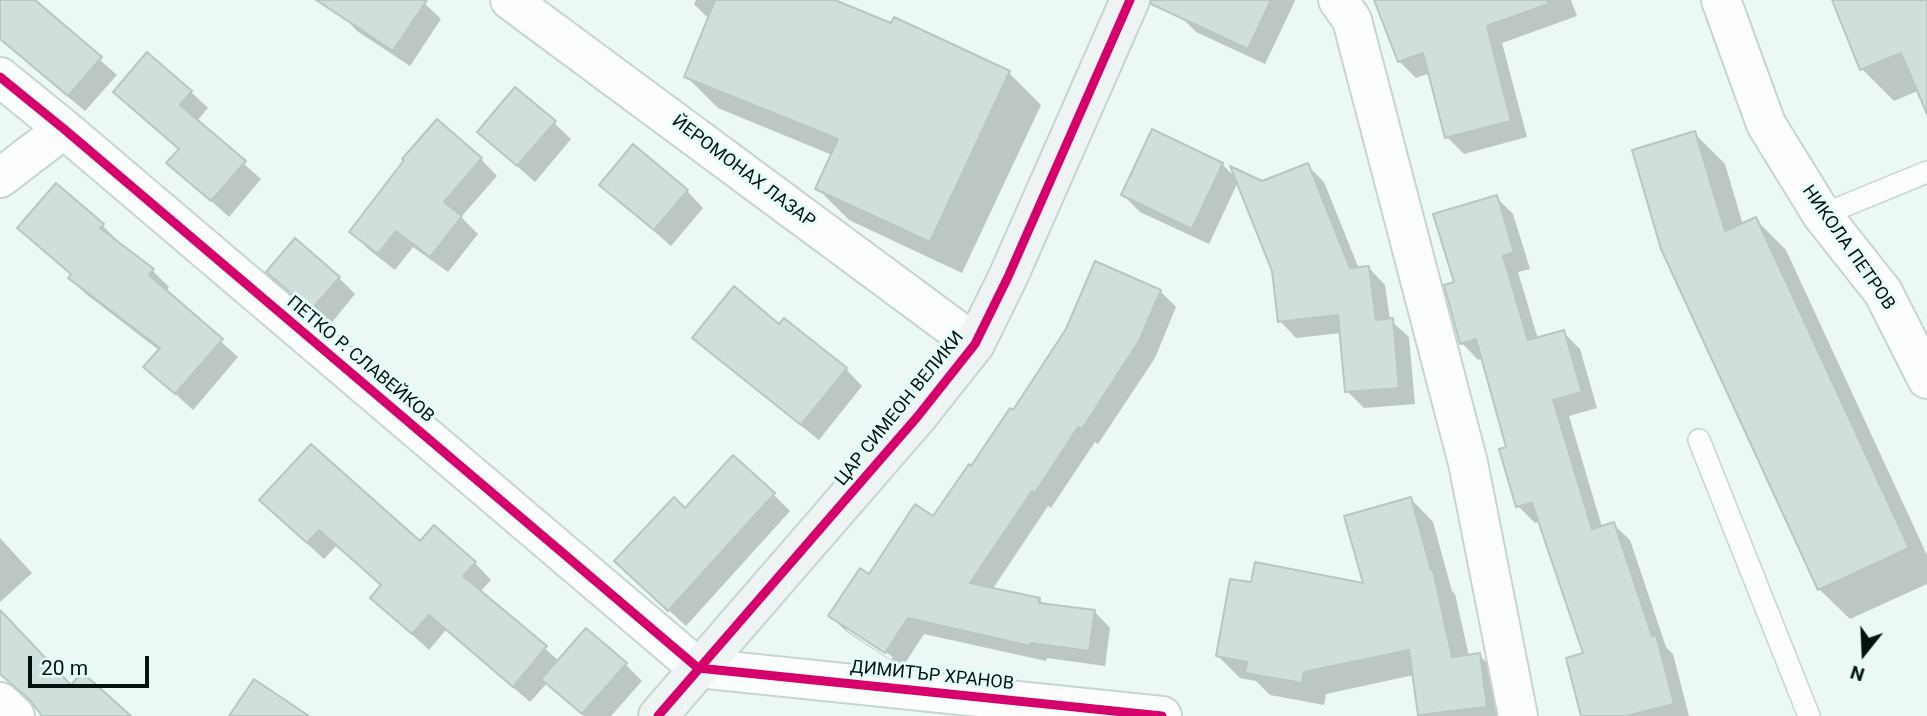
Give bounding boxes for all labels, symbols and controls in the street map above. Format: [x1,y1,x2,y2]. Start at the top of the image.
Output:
street label: ЙЕРОМОНАХ ЛАЗАР [667,111,819,233]
street label: НИКОЛА ПЕТРОВ [1797,182,1899,314]
street label: ПЕТКО Р. СЛАВЕЙКОВ [282,292,438,428]
street label: ЦАР СИМЕОН ВЕЛИКИ [831,327,969,491]
north arrow [1829,618,1899,688]
scale bar [32,642,152,686]
text: 20 m [41,656,88,680]
street label: ДИМИТЪР ХРАНОВ [849,657,1015,695]
text: N [1847,660,1867,686]

